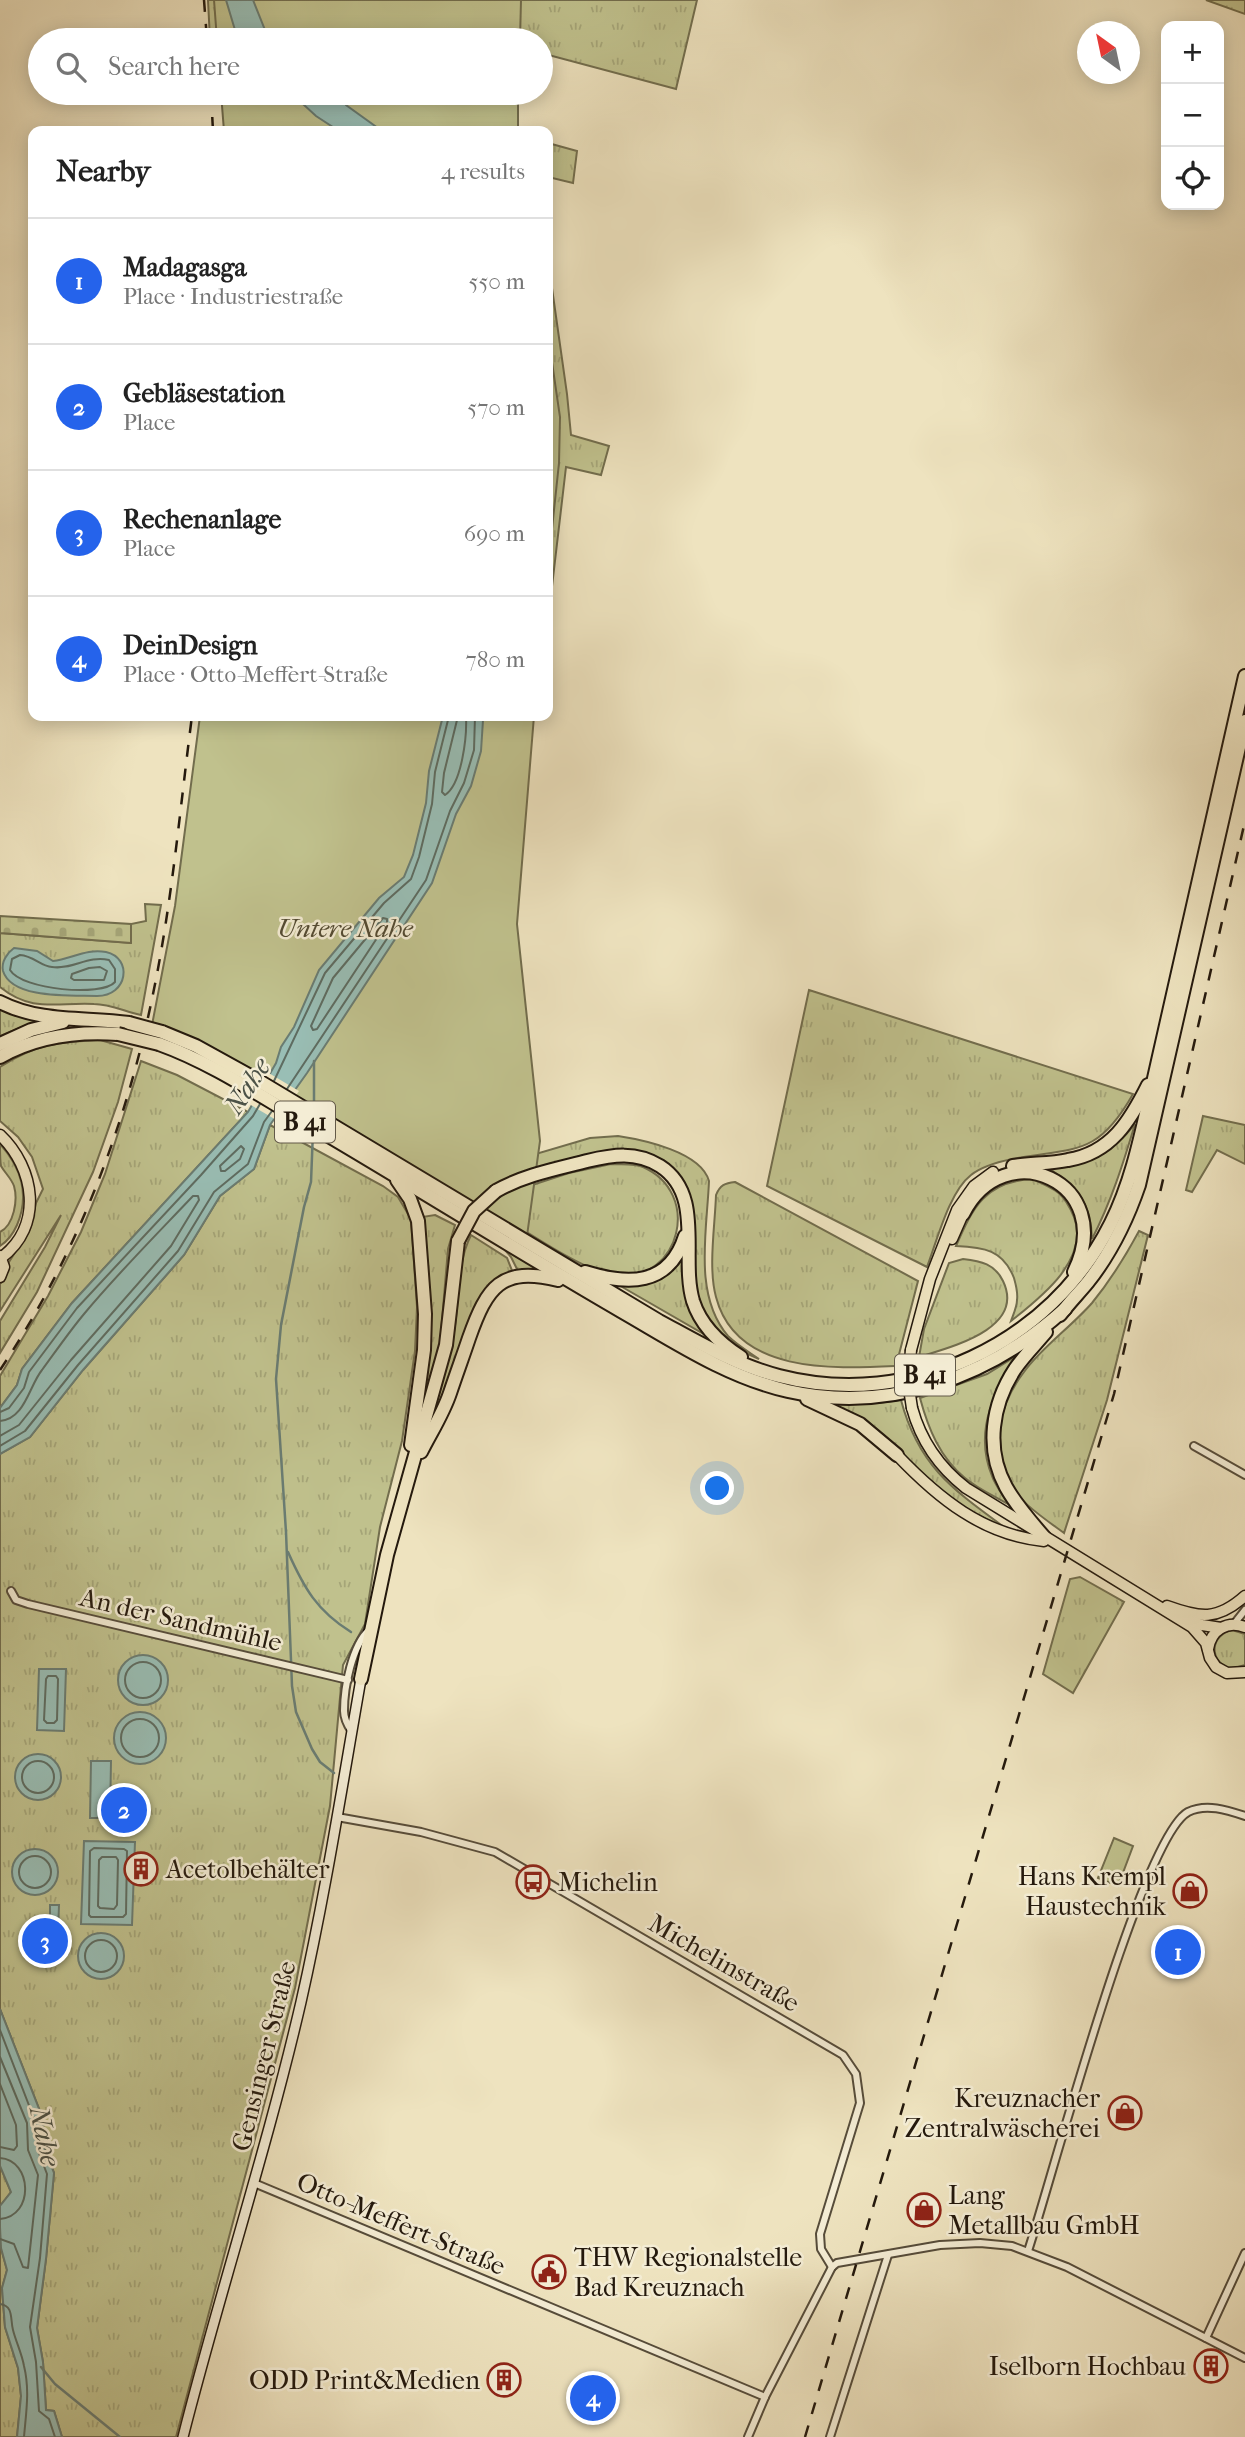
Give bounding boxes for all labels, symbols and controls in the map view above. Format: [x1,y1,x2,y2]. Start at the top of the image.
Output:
north arrow [1077,21,1140,84]
map controls [1161,21,1224,210]
button: + [1161,21,1224,84]
search box [28,28,553,105]
icon: search [52,48,90,86]
text: Search here [108,51,240,82]
button: − [1161,84,1224,147]
button: locate [1161,147,1224,210]
text: Nearby [56,154,151,189]
text: 4 results [441,158,525,185]
text: Madagasga [123,252,246,283]
text: 1 [75,268,83,295]
text: 550 m [469,268,525,295]
text: Place · Industriestraße [123,283,343,310]
text: Gebläsestation [123,378,285,409]
text: 2 [73,394,85,421]
text: 570 m [467,394,525,421]
text: Place [123,409,175,436]
text: Rechenanlage [123,504,281,535]
text: 3 [74,520,84,547]
text: 690 m [464,520,525,547]
text: Place [123,535,175,562]
text: DeinDesign [123,630,257,661]
text: 4 [72,646,86,673]
text: 780 m [466,646,525,673]
text: Place · Otto-Meffert-Straße [123,661,388,688]
park label: Untere Nahe [277,913,414,944]
water label: Nahe [216,1051,278,1121]
road number: B 41 [275,1102,335,1142]
road number: B 41 [895,1354,955,1395]
your location [700,1471,734,1505]
street label: An der Sandmühle [76,1581,285,1658]
pin: 2 [101,1784,147,1836]
building icon: Acetolbehälter [122,1850,160,1888]
place label: Acetolbehälter [165,1854,330,1885]
place label: Hans Krempl Haustechnik [1018,1861,1167,1922]
bus stop icon: Michelin [514,1863,552,1901]
place label: Michelin [558,1867,658,1898]
shop icon: Hans Krempl Haustechnik [1171,1872,1209,1910]
street label: Michelinstraße [643,1907,805,2019]
pin: 3 [22,1915,68,1967]
pin: 1 [1155,1926,1201,1978]
street label: Gensinger Straße [225,1958,303,2154]
place label: Kreuznacher Zentralwäscherei [905,2083,1100,2144]
shop icon: Kreuznacher Zentralwäscherei [1106,2094,1144,2132]
water label: Nahe [22,2102,68,2170]
street label: Otto-Meffert-Straße [292,2166,510,2282]
place label: Lang Metallbau GmbH [948,2180,1139,2241]
shop icon: Lang Metallbau GmbH [905,2191,943,2229]
place label: THW Regionalstelle Bad Kreuznach [574,2242,802,2303]
public building icon: THW Regionalstelle Bad Kreuznach [530,2253,568,2291]
building icon: Iselborn Hochbau [1192,2347,1230,2385]
place label: Iselborn Hochbau [989,2351,1186,2382]
building icon: ODD Print&Medien [485,2361,523,2399]
place label: ODD Print&Medien [249,2365,480,2396]
pin: 4 [570,2372,616,2424]

